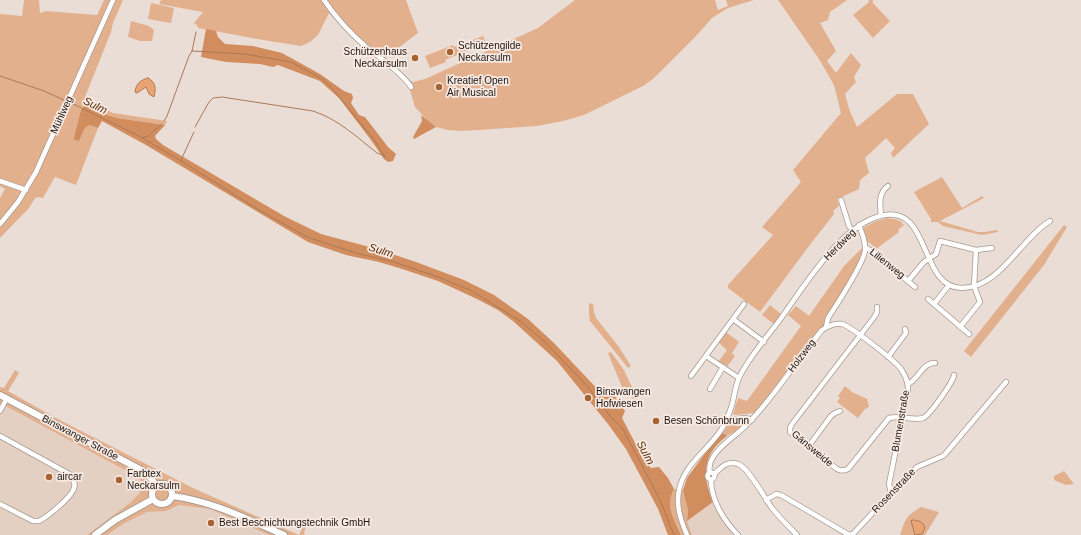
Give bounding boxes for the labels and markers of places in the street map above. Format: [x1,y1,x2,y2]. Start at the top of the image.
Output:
place label: Schützengilde Neckarsulm [458,40,521,64]
place label: Schützenhaus Neckarsulm [344,46,407,70]
marker: Schützengilde Neckarsulm [445,47,455,57]
marker: Schützenhaus Neckarsulm [410,53,420,63]
place label: Kreatief Open Air Musical [447,75,509,98]
marker: Kreatief Open Air Musical [434,82,444,92]
place label: Binswangen Hofwiesen [596,386,650,410]
marker: Binswangen Hofwiesen [583,393,593,403]
place label: Besen Schönbrunn [664,415,749,427]
marker: Besen Schönbrunn [651,416,661,426]
place label: Farbtex Neckarsulm [127,468,180,492]
place label: aircar [57,471,82,483]
marker: aircar [44,472,54,482]
marker: Farbtex Neckarsulm [114,475,124,485]
place label: Best Beschichtungstechnik GmbH [219,517,370,529]
marker: Best Beschichtungstechnik GmbH [206,518,216,528]

